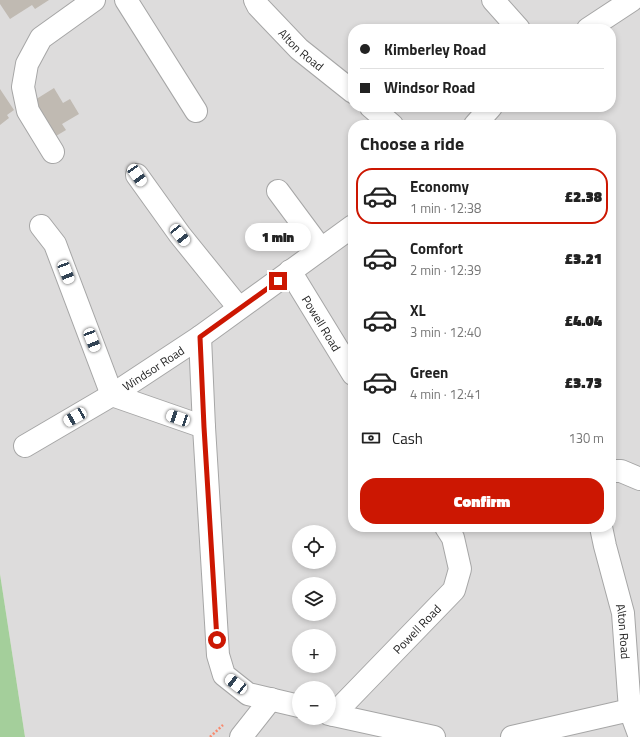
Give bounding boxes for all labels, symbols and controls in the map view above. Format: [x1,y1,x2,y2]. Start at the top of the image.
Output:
street label: Alton Road [274,24,328,75]
text: Kimberley Road [384,38,486,61]
text: Windsor Road [384,76,475,99]
text: Choose a ride [360,130,464,157]
car [125,162,149,188]
text: Economy [410,175,469,198]
icon: car [362,178,398,214]
text: £2.38 [565,185,602,208]
text: 1 min · 12:38 [410,198,481,218]
car [168,222,192,248]
callout: 1 min [245,223,311,251]
text: 1 min [262,227,294,247]
text: Comfort [410,237,463,260]
icon: car [362,240,398,276]
text: £3.21 [565,247,602,270]
car [56,259,76,285]
text: 2 min · 12:39 [410,260,481,280]
route end [269,272,287,290]
street label: Powell Road [297,291,346,355]
text: XL [410,299,426,322]
icon: car [362,302,398,338]
text: £4.04 [565,309,602,332]
text: 3 min · 12:40 [410,322,481,342]
car [82,327,102,353]
street label: Windsor Road [118,341,188,395]
text: Green [410,361,448,384]
icon: car [362,364,398,400]
text: £3.73 [565,371,602,394]
text: 4 min · 12:41 [410,384,481,404]
car [62,406,88,428]
car [165,408,191,428]
icon: cash [360,427,382,449]
text: Cash [392,427,423,450]
text: 130 m [568,428,604,448]
button: Confirm [360,478,604,524]
map controls [292,525,336,725]
button: locate [292,525,336,569]
button: layers [292,577,336,621]
street label: Powell Road [388,600,445,658]
street label: Alton Road [611,601,636,660]
button: + [292,629,336,673]
route start [208,631,226,649]
car [223,672,249,696]
button: − [292,681,336,725]

